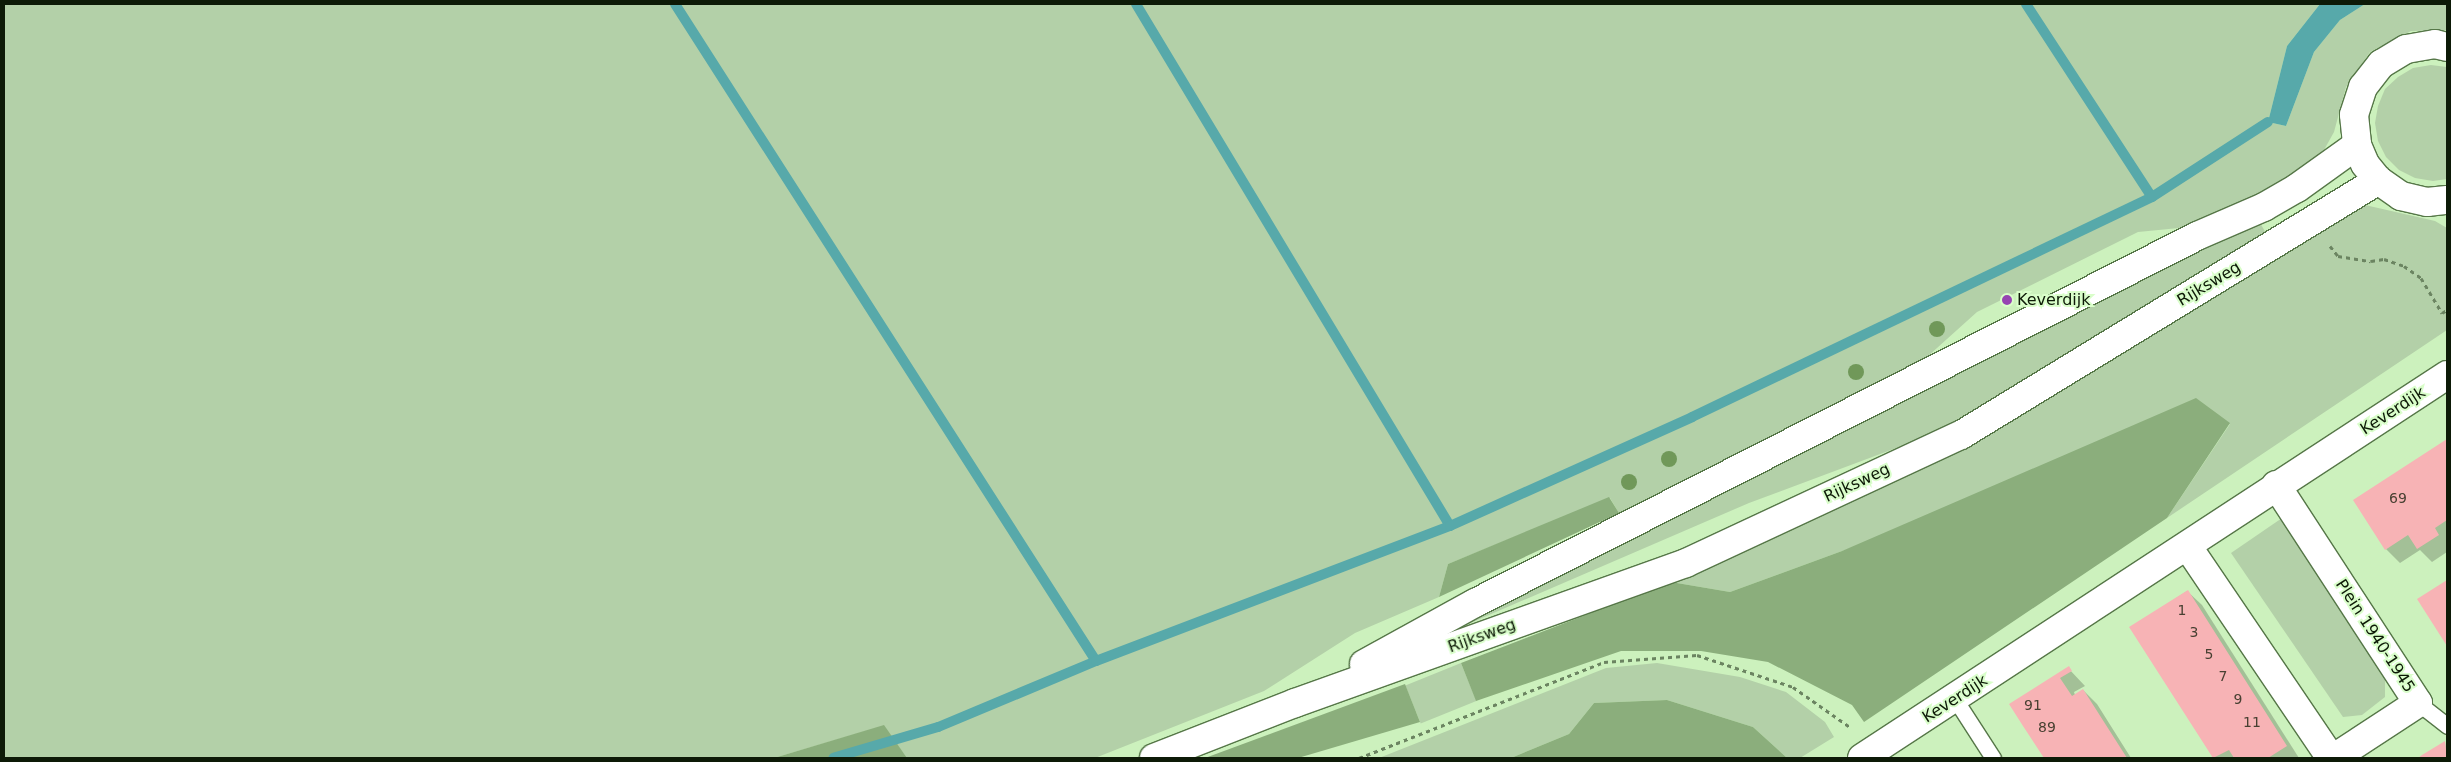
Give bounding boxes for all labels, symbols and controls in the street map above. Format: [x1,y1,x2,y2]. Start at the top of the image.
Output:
street label: Rijksweg [2174,258,2244,310]
place label: Keverdijk [2017,290,2090,310]
marker: Keverdijk [2001,294,2013,306]
street label: Keverdijk [2357,383,2429,439]
street label: Rijksweg [1821,459,1893,507]
house number: 69 [2389,490,2407,506]
street label: Plein 1940-1945 [2331,576,2419,696]
house number: 1 [2178,602,2186,618]
street label: Rijksweg [1446,615,1518,657]
house number: 3 [2190,624,2198,640]
house number: 5 [2205,646,2213,662]
house number: 7 [2219,668,2227,684]
street label: Keverdijk [1919,671,1991,727]
house number: 9 [2234,691,2242,707]
house number: 91 [2024,697,2042,713]
house number: 11 [2243,714,2261,730]
house number: 89 [2038,719,2056,735]

